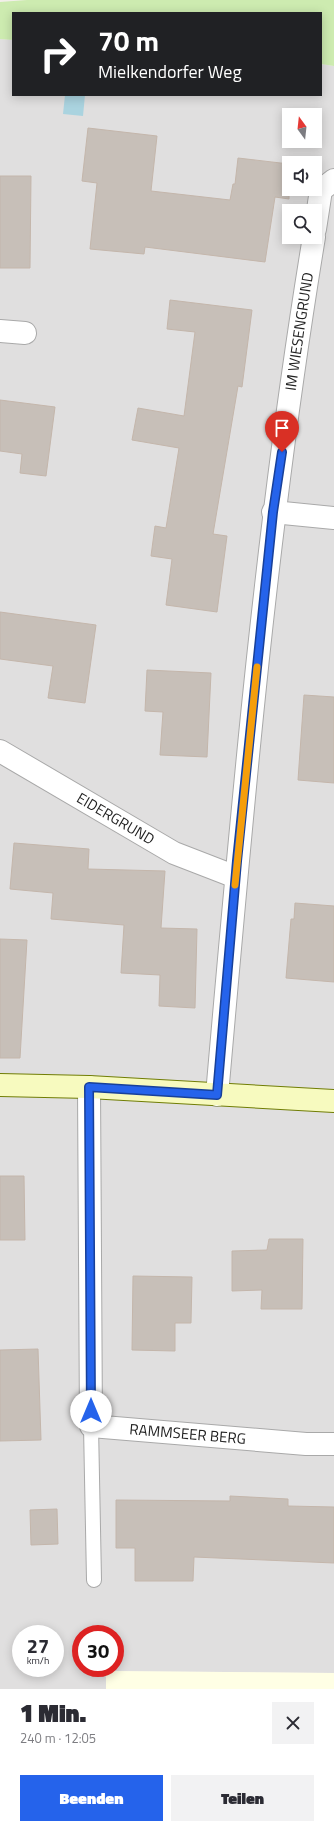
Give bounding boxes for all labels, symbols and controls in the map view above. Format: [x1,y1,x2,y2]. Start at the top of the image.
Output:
text: 70 m [98,19,159,62]
icon: right [32,28,84,80]
text: Mielkendorfer Weg [98,58,242,85]
north arrow [282,108,322,148]
map controls [282,108,322,244]
button: sound [282,156,322,196]
button: search [282,204,322,244]
street label: IM WIESENGRUND [279,271,319,392]
pin [265,411,299,452]
icon: arrive [271,417,293,439]
street label: EIDERGRUND [72,786,159,850]
position arrow [70,1390,112,1432]
street label: RAMMSEER BERG [129,1417,247,1450]
speed limit sign: 30 [72,1625,124,1677]
text: 27 [27,1630,49,1661]
text: km/h [27,1653,49,1668]
text: 1 Min. [20,1695,86,1731]
button: close [272,1702,314,1744]
text: 240 m · 12:05 [20,1728,96,1748]
button: Beenden [20,1775,163,1821]
button: Teilen [171,1775,314,1821]

